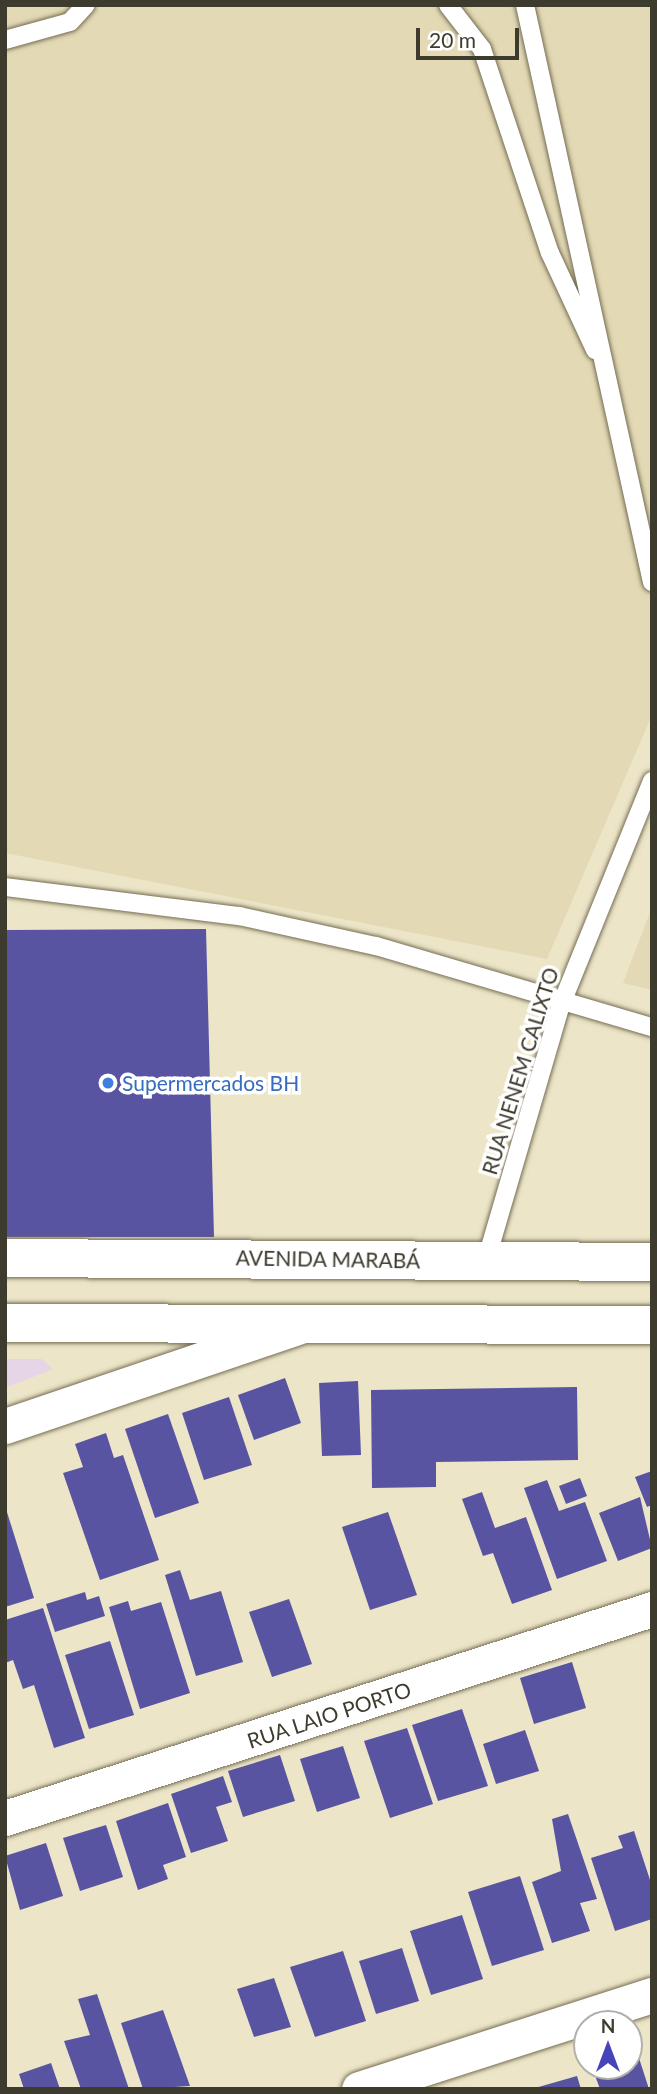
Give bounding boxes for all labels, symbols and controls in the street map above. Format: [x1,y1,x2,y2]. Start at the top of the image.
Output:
scale bar [419,14,522,58]
text: 20 m [429,27,476,52]
street label: RUA NENEM CALIXTO [476,964,564,1178]
place label: Supermercados BH [122,1070,299,1096]
marker: Supermercados BH [100,1075,116,1091]
street label: AVENIDA MARABÁ [235,1245,421,1273]
street label: RUA LAIO PORTO [244,1677,414,1753]
north arrow [573,2010,643,2080]
text: N [601,2014,615,2037]

